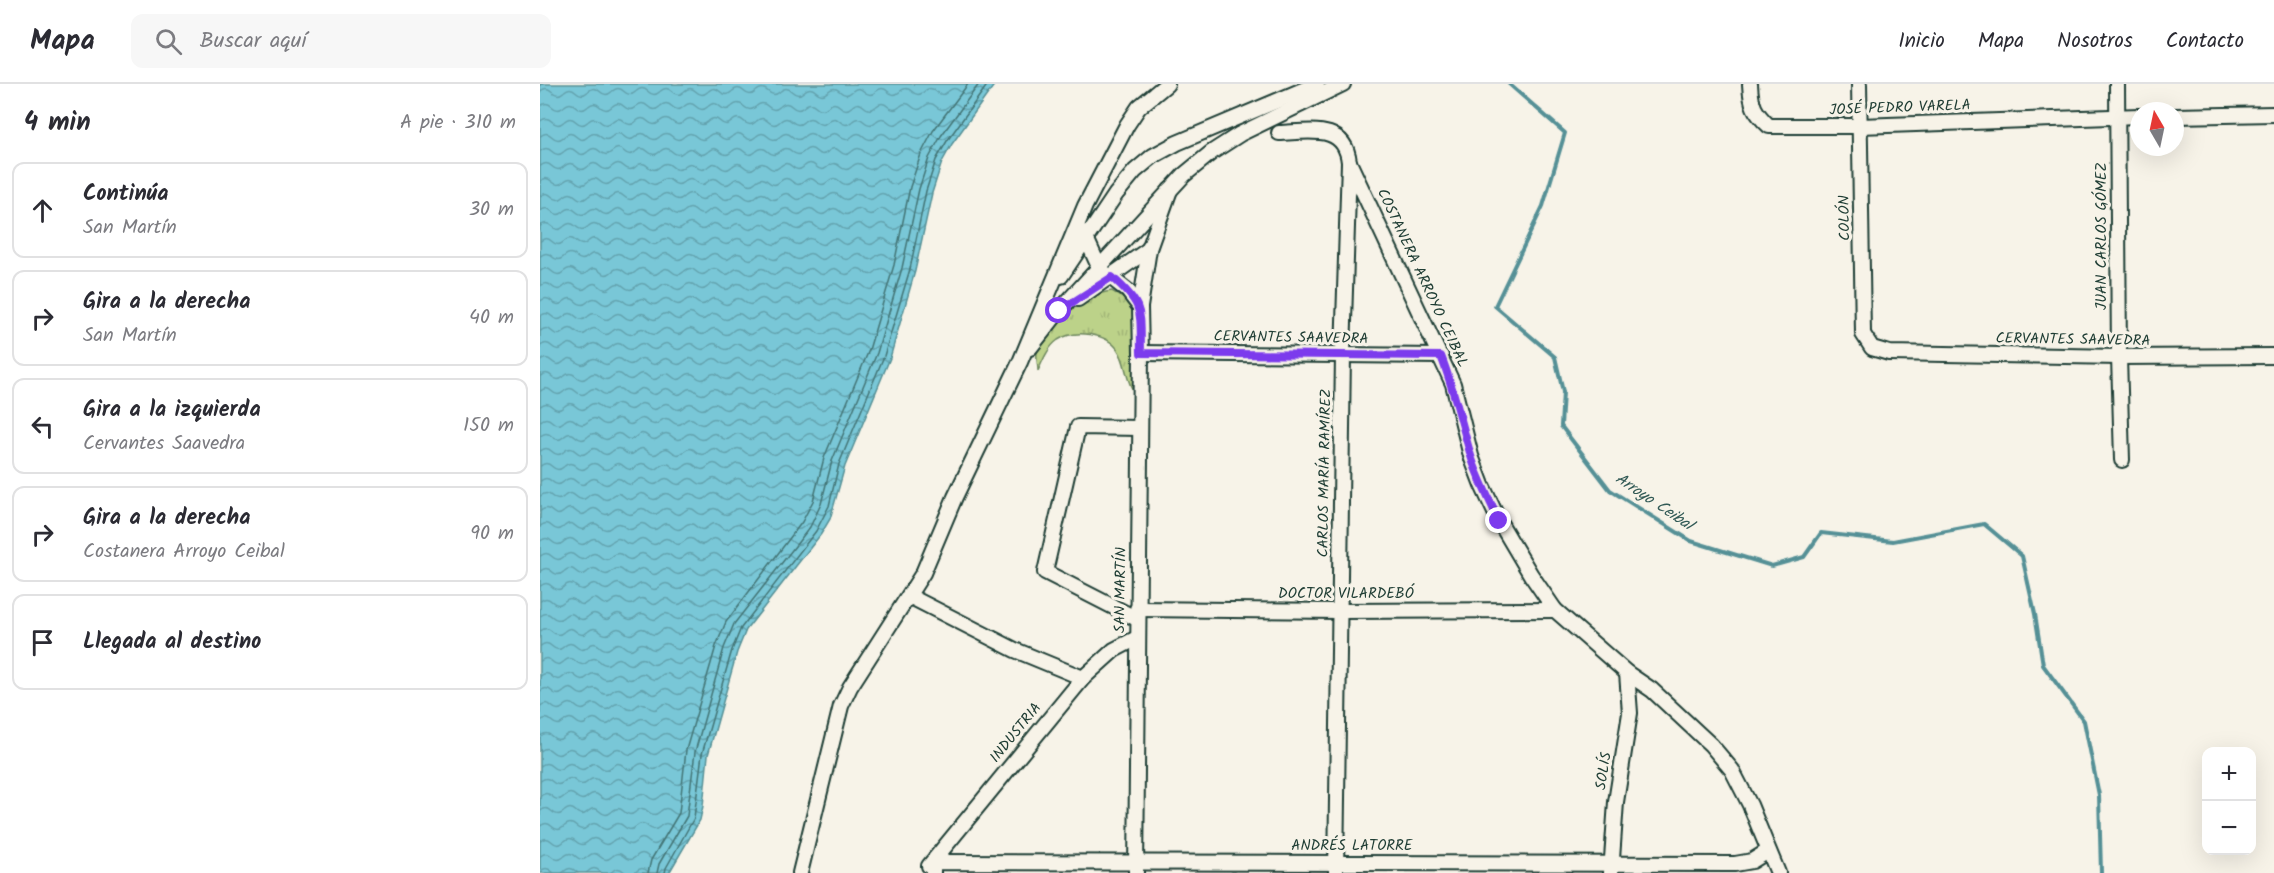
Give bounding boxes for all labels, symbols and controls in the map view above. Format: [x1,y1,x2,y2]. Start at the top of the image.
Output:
search box [131,14,551,68]
text: Mapa [30,19,95,64]
text: Buscar aquí [200,24,307,59]
icon: search [152,25,185,58]
text: Inicio [1898,25,1945,58]
text: Mapa [1978,25,2024,58]
text: Nosotros [2057,25,2133,58]
text: Contacto [2166,25,2244,58]
street label: JOSÉ PEDRO VARELA [1829,94,1971,122]
text: 4 min [24,102,91,144]
north arrow [2130,102,2184,156]
text: A pie · 310 m [400,107,516,139]
street label: JUAN CARLOS GÓMEZ [2090,162,2114,310]
text: Continúa [83,177,168,212]
street label: COSTANERA ARROYO CEIBAL [1370,185,1474,371]
icon: ahead [26,194,59,227]
text: 30 m [469,194,514,226]
street label: COLÓN [1833,195,1857,241]
text: San Martín [83,212,177,244]
text: Gira a la derecha [83,285,250,320]
route start [1045,297,1071,323]
icon: right [26,302,59,335]
text: 40 m [469,302,514,334]
text: San Martín [83,320,177,352]
street label: CERVANTES SAAVEDRA [1213,325,1369,351]
street label: CERVANTES SAAVEDRA [1995,327,2151,353]
street label: CARLOS MARÍA RAMÍREZ [1312,388,1338,558]
text: Gira a la izquierda [83,393,261,428]
icon: left [26,410,59,443]
text: 150 m [463,410,514,442]
text: Cervantes Saavedra [83,428,245,460]
water label: Arroyo Ceibal [1610,467,1700,539]
text: Gira a la derecha [83,501,250,536]
route end [1485,507,1511,533]
icon: right [26,518,59,551]
text: 90 m [470,518,514,550]
text: Costanera Arroyo Ceibal [83,536,285,568]
street label: SAN MARTÍN [1108,547,1134,633]
street label: DOCTOR VILARDEBÓ [1278,582,1415,606]
text: Llegada al destino [83,625,261,660]
icon: arrive [26,626,59,659]
street label: INDUSTRIA [984,697,1048,769]
map controls [2202,747,2256,855]
button: + [2202,747,2256,801]
street label: SOLÍS [1589,750,1619,792]
button: − [2202,801,2256,855]
street label: ANDRÉS LATORRE [1291,834,1414,858]

